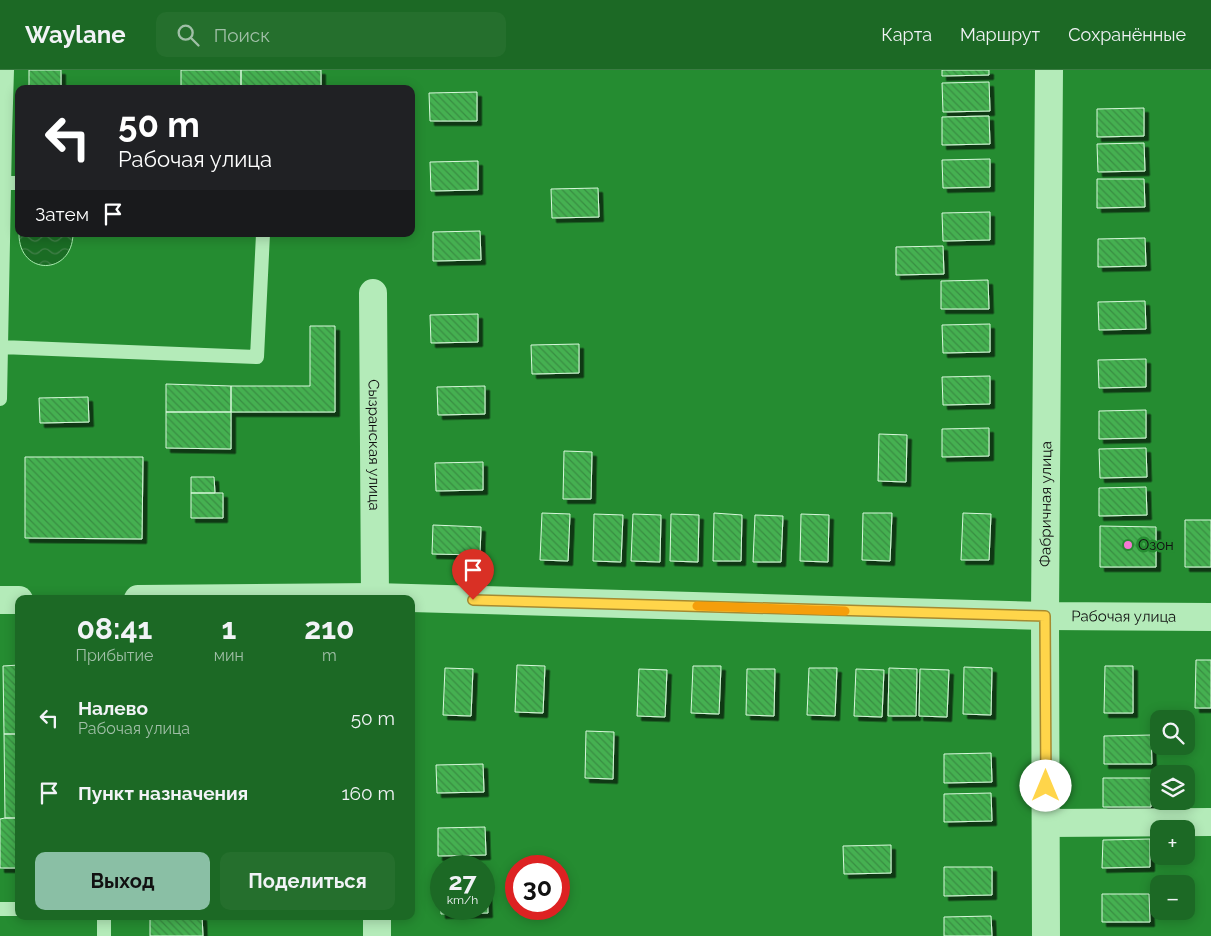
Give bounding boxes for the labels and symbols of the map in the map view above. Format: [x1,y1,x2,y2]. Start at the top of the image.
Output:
street label: Сызранская улица [365,379,383,511]
street label: Фабричная улица [1036,441,1055,567]
place label: Озон [1138,536,1174,554]
marker: Озон [1122,539,1134,551]
pin [452,549,494,600]
street label: Рабочая улица [1071,607,1176,626]
position arrow [1019,759,1071,811]
speed limit sign: 30 [505,855,570,920]

